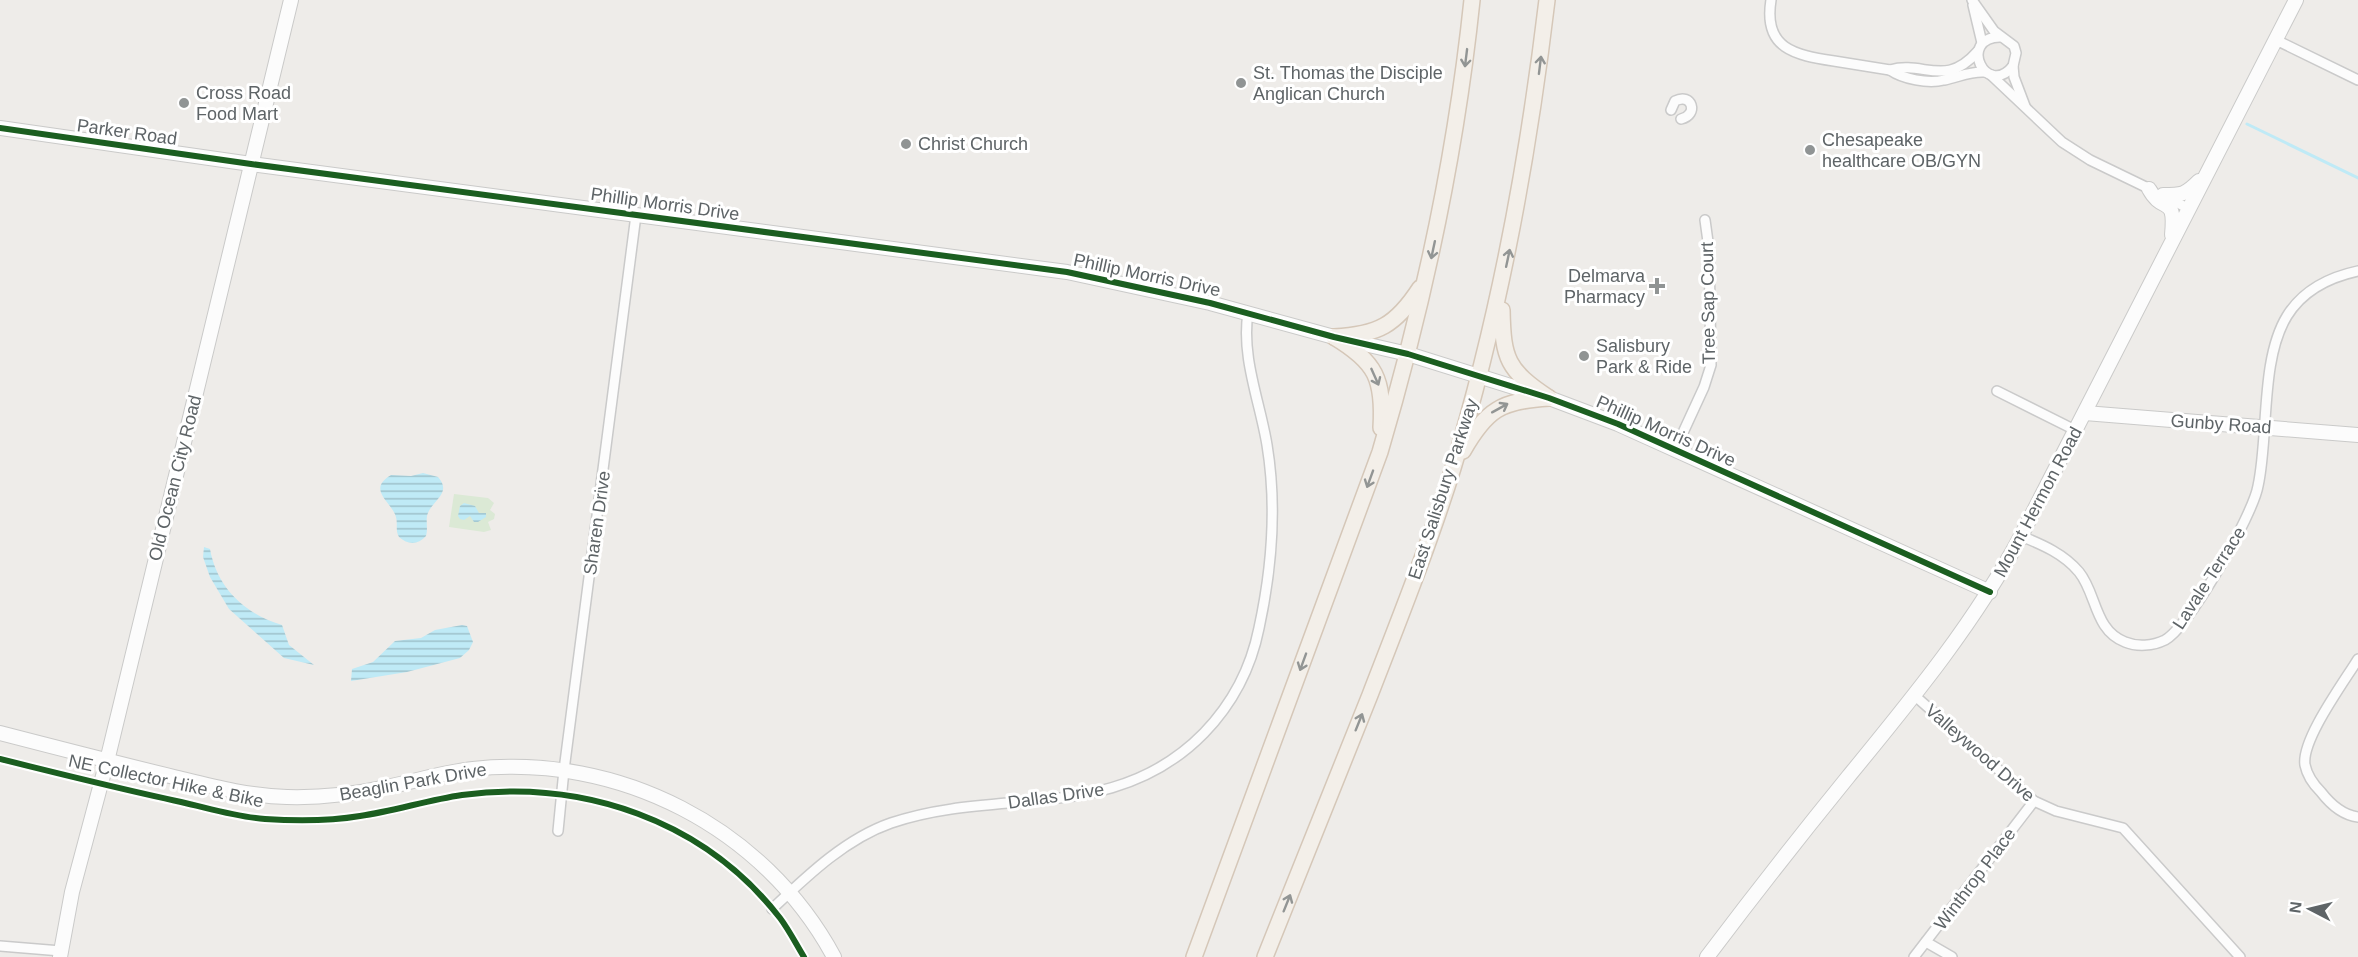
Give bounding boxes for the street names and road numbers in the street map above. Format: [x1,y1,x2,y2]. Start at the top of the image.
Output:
street label: Parker Road [76,115,178,149]
street label: Phillip Morris Drive [589,184,741,224]
street label: Tree Sap Court [1697,242,1719,364]
street label: Phillip Morris Drive [1072,250,1222,300]
street label: Phillip Morris Drive [1593,391,1739,471]
street label: Old Ocean City Road [145,393,205,563]
street label: East Salisbury Parkway [1404,396,1482,582]
street label: Gunby Road [2170,410,2272,438]
street label: Mount Hermon Road [1990,424,2086,580]
street label: Sharen Drive [580,470,614,576]
street label: Lavale Terrace [2169,523,2249,633]
street label: Valleywood Drive [1921,700,2039,806]
street label: NE Collector Hike & Bike [67,751,265,811]
street label: Beaglin Park Drive [338,759,488,805]
street label: Dallas Drive [1007,779,1105,813]
street label: Winthrop Place [1930,824,2020,934]

